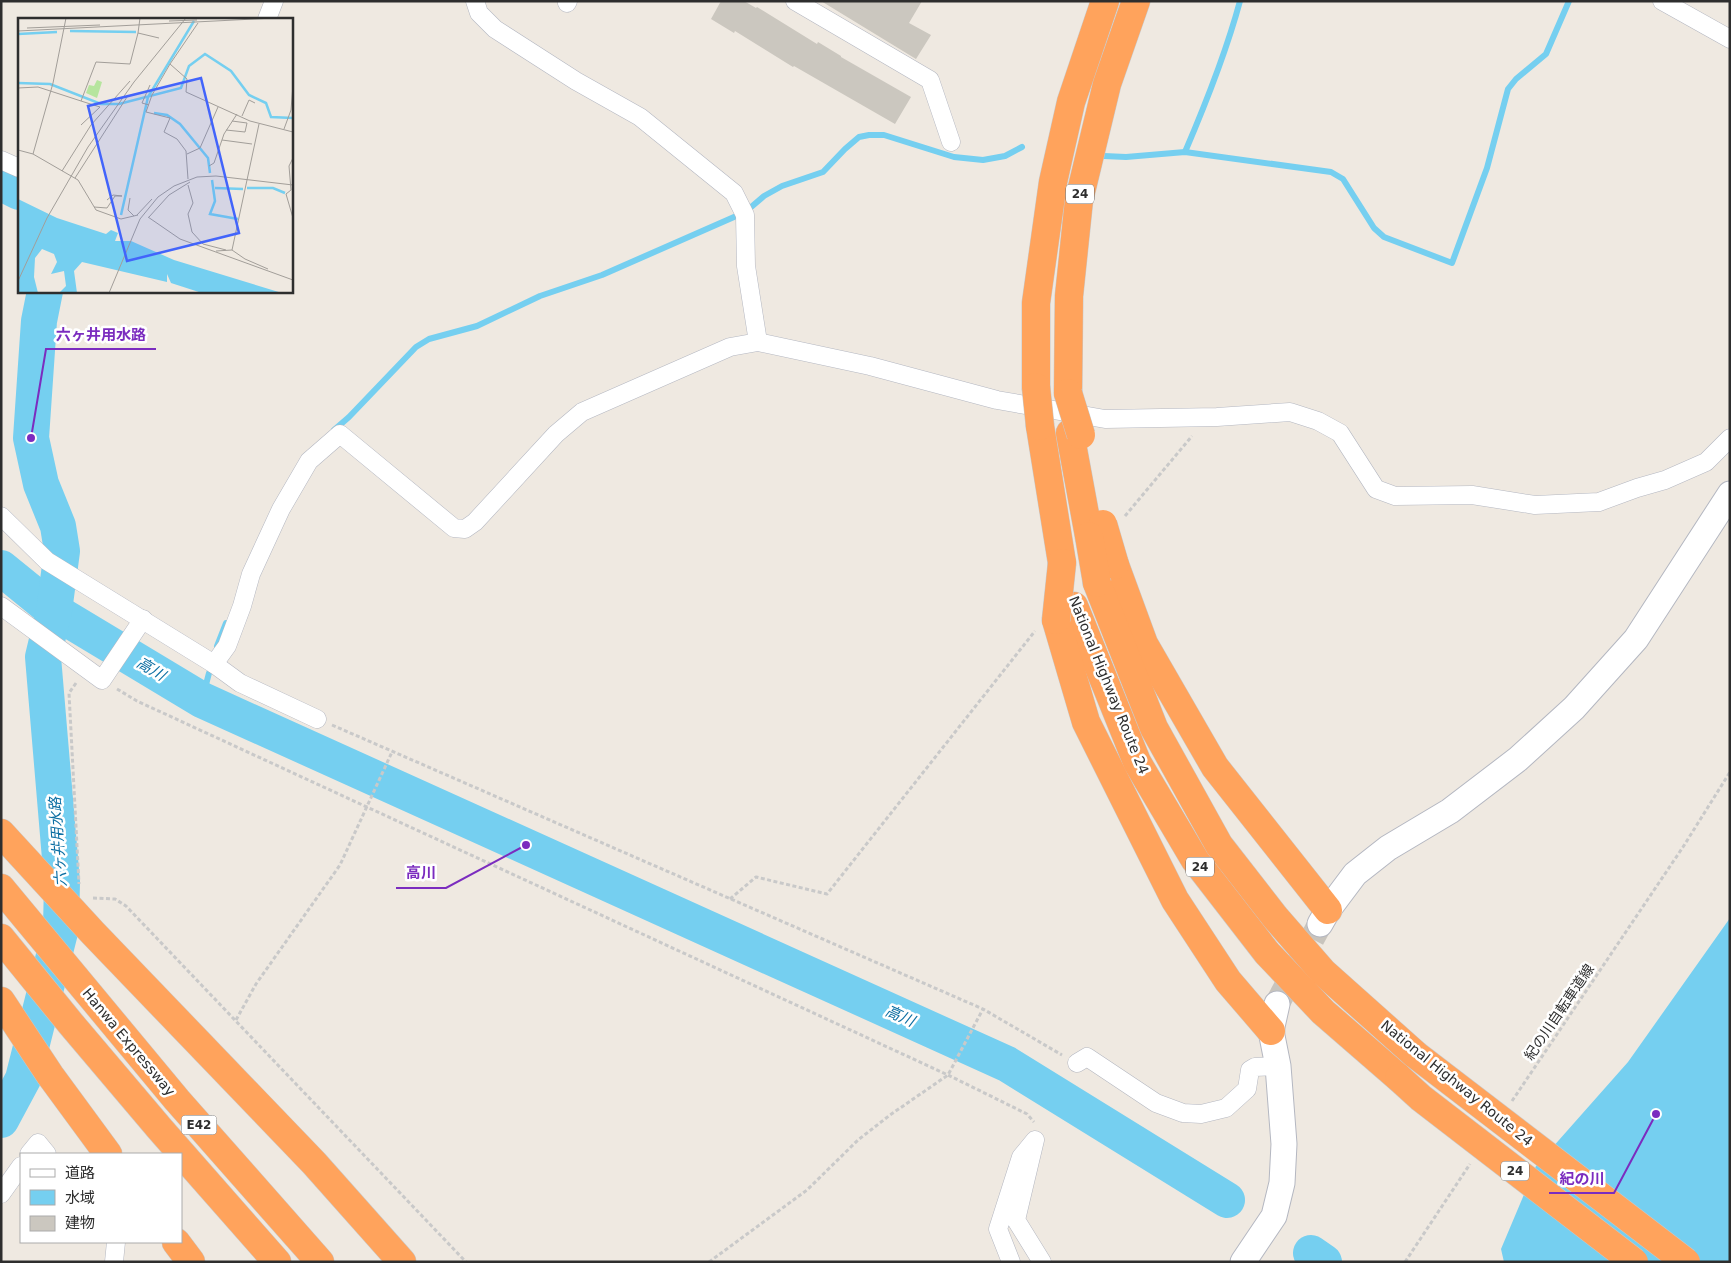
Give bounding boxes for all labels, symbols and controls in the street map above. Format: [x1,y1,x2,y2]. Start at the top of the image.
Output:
inset map [18,18,292,292]
road number: 24 [1066,184,1094,203]
callout: 六ヶ井用水路 [46,319,156,349]
text: 六ヶ井用水路 [56,326,146,344]
street label: National Highway Route 24 [1066,594,1152,776]
water label: 高川 [134,654,170,685]
water label: 六ヶ井用水路 [46,794,70,888]
callout: 高川 [396,858,446,888]
road number: 24 [1186,858,1214,876]
text: 高川 [406,864,436,882]
street label: 紀の川自転車道線 [1521,961,1597,1063]
street label: Hanwa Expressway [79,985,179,1099]
water label: 高川 [883,1002,919,1031]
street label: National Highway Route 24 [1378,1017,1536,1149]
road number: E42 [182,1116,216,1134]
legend [20,1153,182,1243]
road number: 24 [1501,1162,1529,1180]
callout: 紀の川 [1549,1163,1614,1193]
text: 道路 [65,1164,95,1182]
text: 紀の川 [1559,1170,1605,1188]
text: 水域 [65,1189,95,1207]
text: 建物 [65,1214,95,1232]

